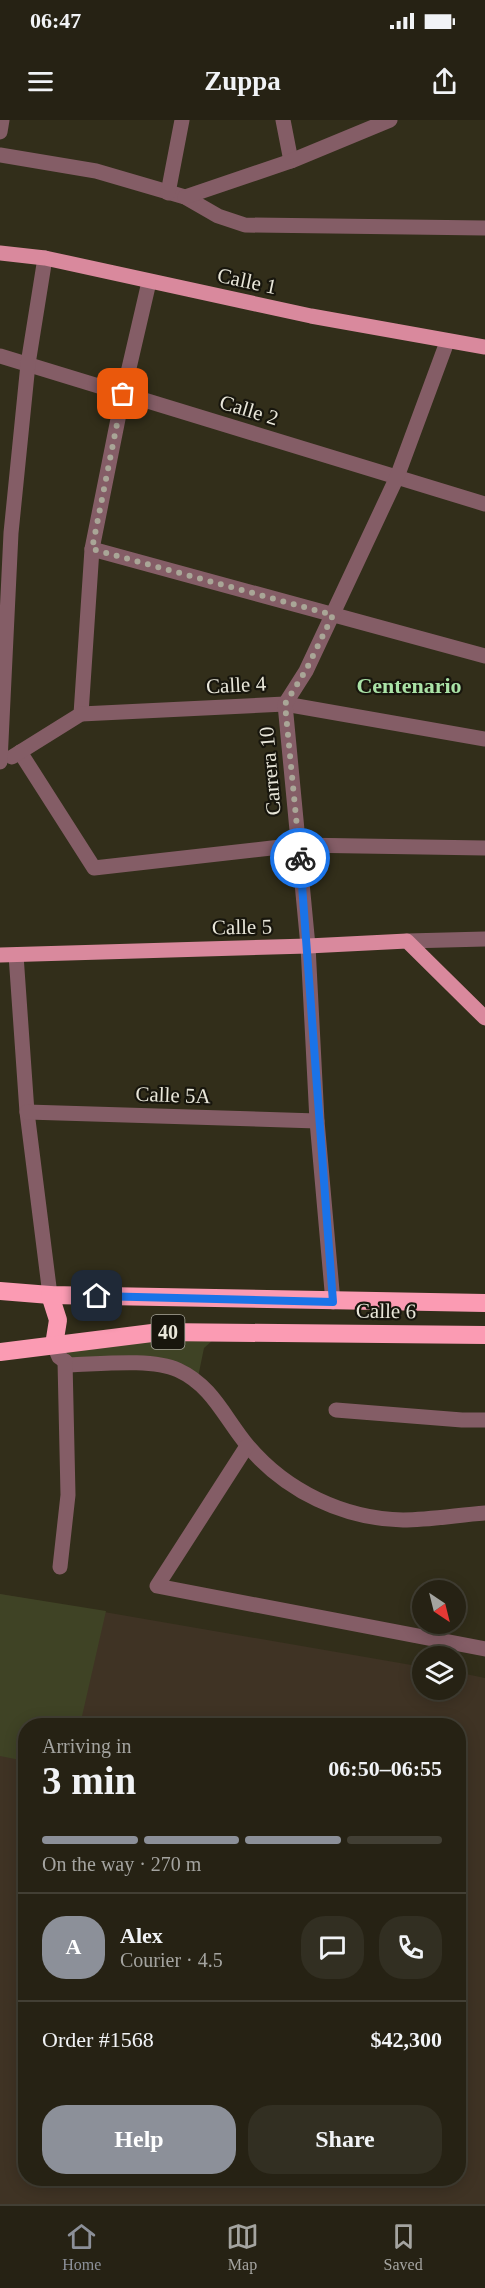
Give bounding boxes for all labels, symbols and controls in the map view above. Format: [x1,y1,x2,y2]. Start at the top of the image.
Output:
text: 06:47 [30,8,81,33]
icon: menu [24,65,57,98]
icon: share [428,65,461,98]
text: Zuppa [204,66,281,96]
street label: Calle 1 [215,263,279,299]
pin [97,368,148,419]
icon: bag [106,377,139,410]
street label: Calle 2 [217,390,281,430]
street label: Calle 4 [205,671,267,699]
district label: Centenario [356,673,462,698]
street label: Carrera 10 [254,726,286,816]
courier [270,828,330,888]
icon: bike [284,842,317,875]
street label: Calle 5 [212,914,272,940]
street label: Calle 5A [135,1082,212,1108]
pin [71,1270,122,1321]
icon: home [80,1279,113,1312]
street label: Calle 6 [356,1298,416,1324]
road number: 40 [152,1315,184,1349]
north arrow [412,1580,466,1634]
map controls [412,1580,466,1700]
button: layers [412,1646,466,1700]
text: Arriving in [42,1735,131,1757]
text: 06:50–06:55 [328,1756,442,1781]
text: 3 min [42,1759,136,1802]
text: On the way · 270 m [42,1853,201,1875]
button: chat [301,1916,364,1979]
button: phone [379,1916,442,1979]
text: Alex [120,1923,163,1948]
text: A [66,1934,81,1959]
text: Courier · 4.5 [120,1949,223,1971]
text: Order #1568 [42,2027,154,2052]
text: $42,300 [371,2027,442,2052]
button: Help [42,2105,236,2174]
button: Share [248,2105,442,2174]
tab: Home [62,2220,101,2274]
tab: Map [226,2220,259,2274]
tab: Saved [384,2220,423,2274]

